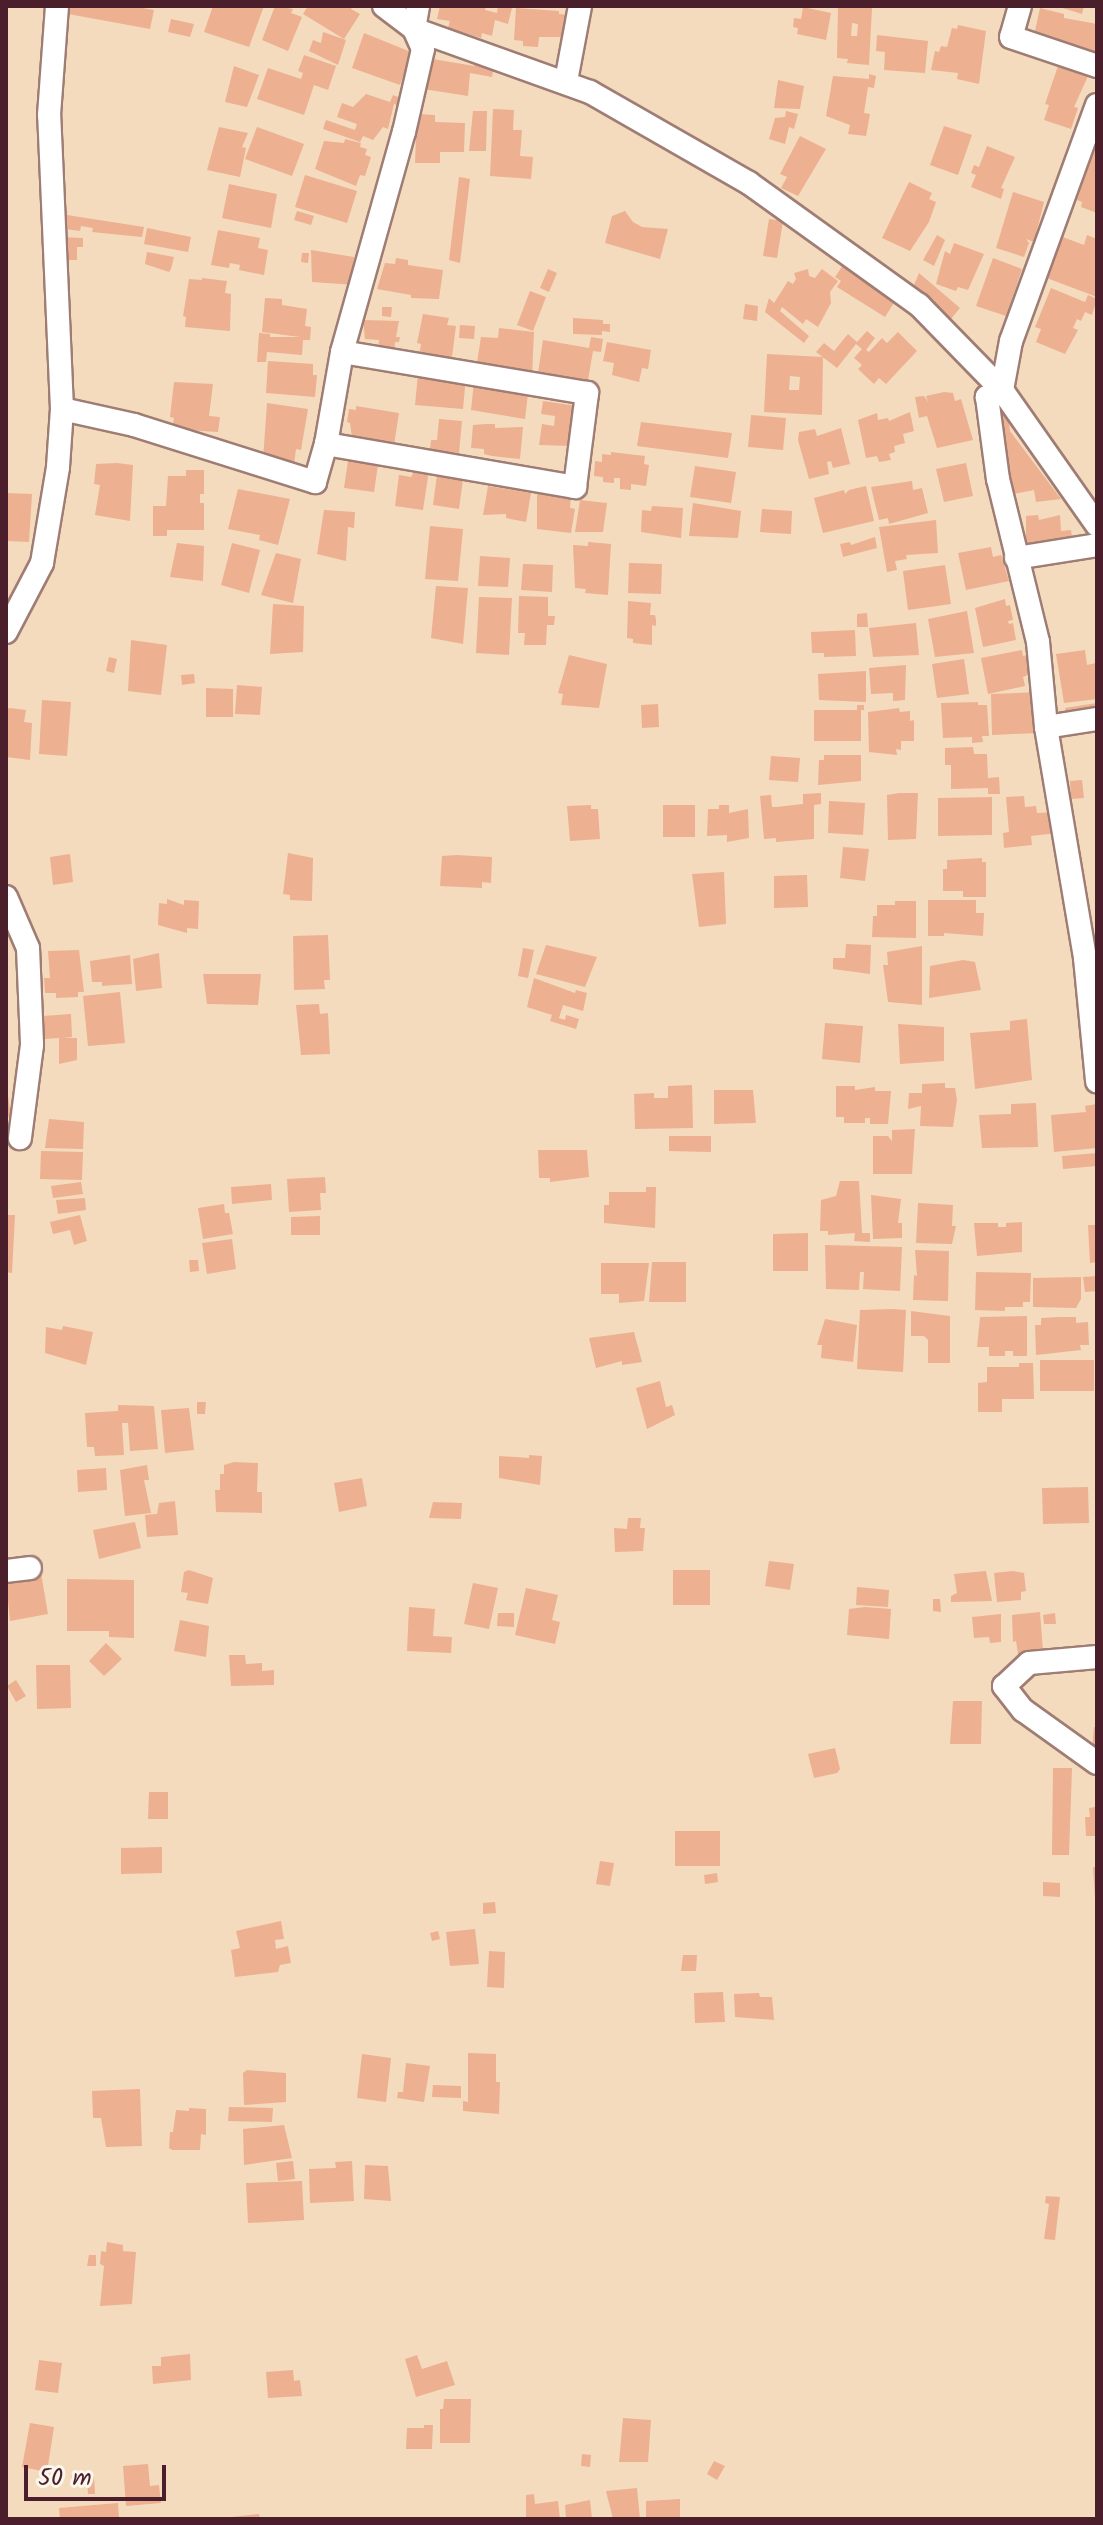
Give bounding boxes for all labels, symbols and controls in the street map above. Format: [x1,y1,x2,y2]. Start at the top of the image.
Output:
scale bar [28,2449,170,2499]
text: 50 m [38,2459,92,2498]

